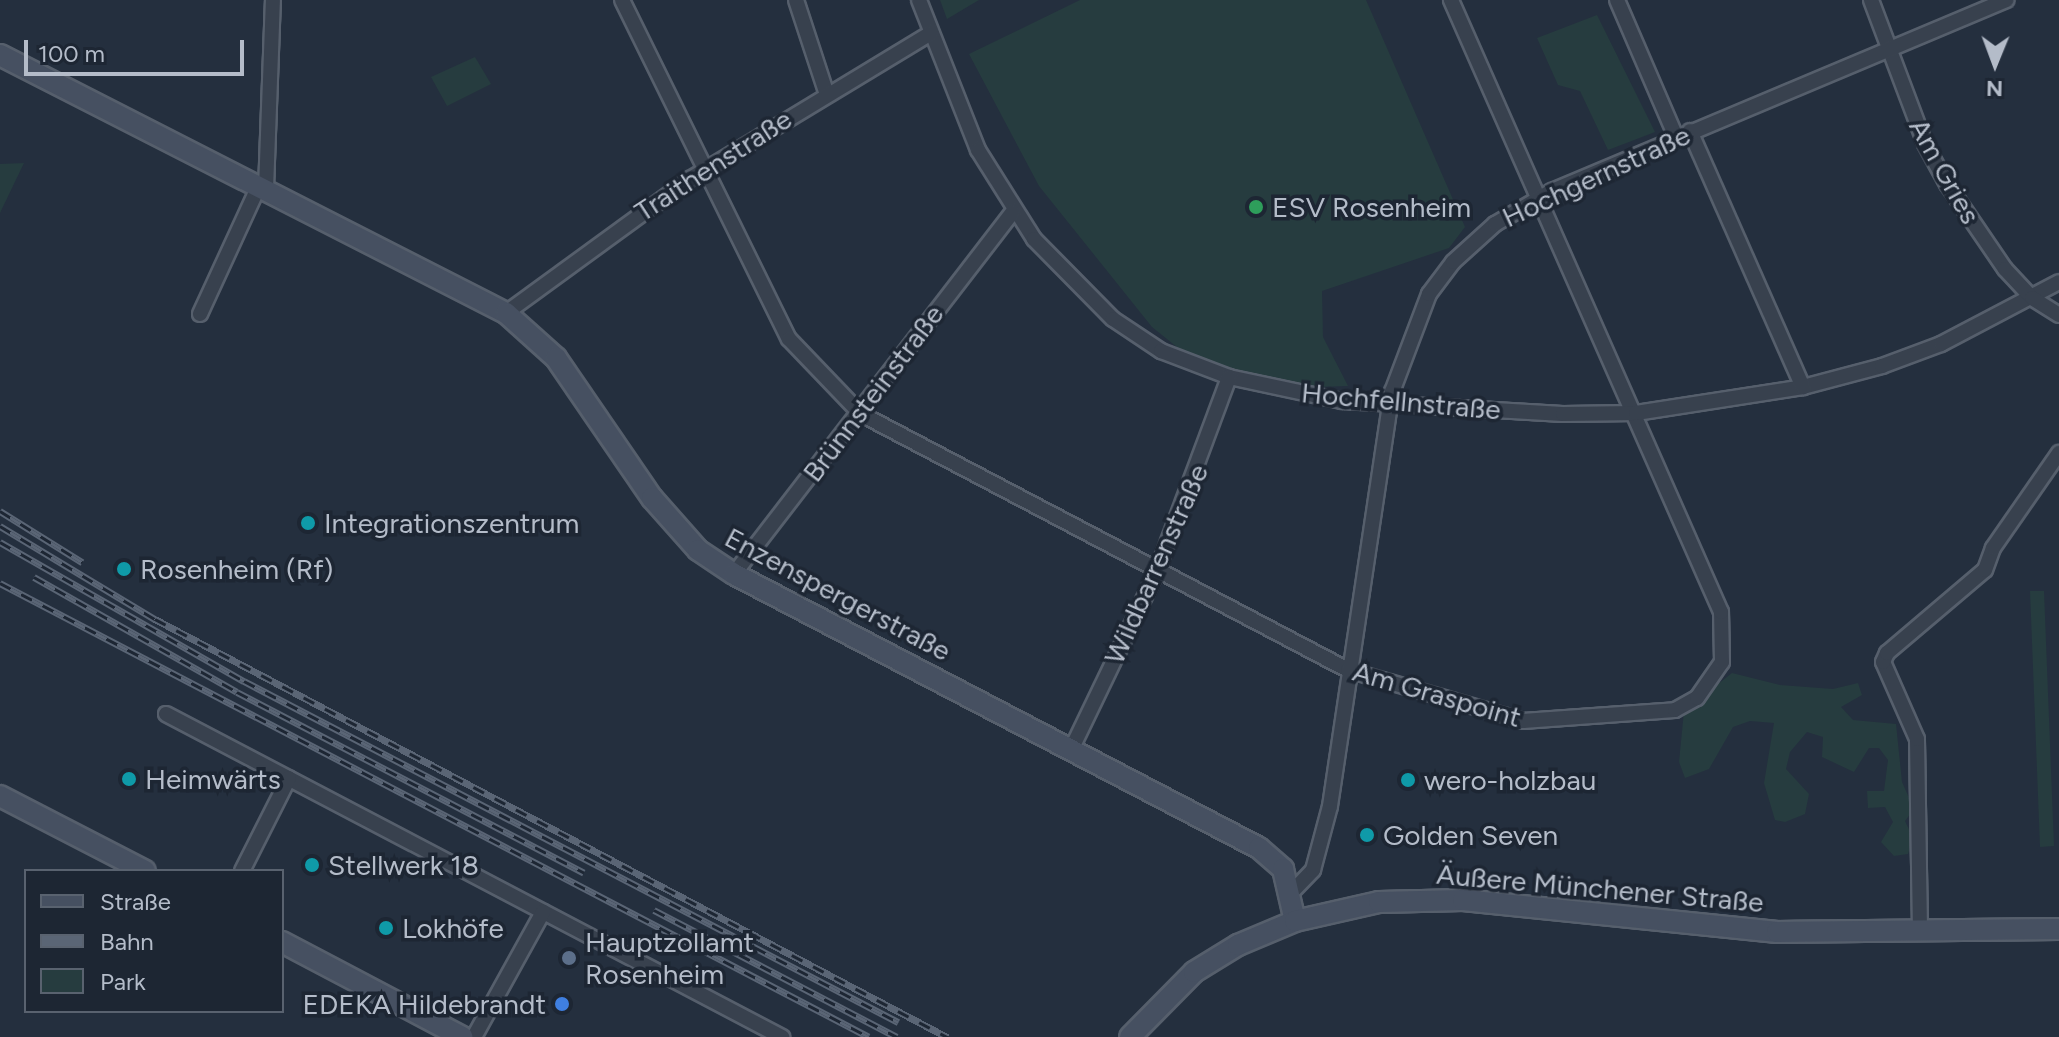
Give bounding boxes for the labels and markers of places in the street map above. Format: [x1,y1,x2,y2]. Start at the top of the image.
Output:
place label: ESV Rosenheim [1272,190,1471,224]
marker: ESV Rosenheim [1247,198,1265,216]
place label: Integrationszentrum [324,506,579,540]
marker: Integrationszentrum [299,514,317,532]
place label: Rosenheim (Rf) [140,552,333,586]
marker: Rosenheim (Rf) [115,560,133,578]
place label: Heimwärts [145,762,281,796]
place label: wero-holzbau [1424,763,1596,797]
marker: Heimwärts [120,770,138,788]
marker: wero-holzbau [1399,771,1417,789]
place label: Golden Seven [1383,818,1558,852]
marker: Golden Seven [1358,826,1376,844]
place label: Stellwerk 18 [328,848,479,882]
marker: Stellwerk 18 [303,856,321,874]
place label: Lokhöfe [402,911,504,945]
marker: Lokhöfe [377,919,395,937]
place label: Hauptzollamt Rosenheim [585,925,754,991]
marker: Hauptzollamt Rosenheim [560,949,578,967]
place label: EDEKA Hildebrandt [302,987,546,1021]
marker: EDEKA Hildebrandt [553,995,571,1013]

